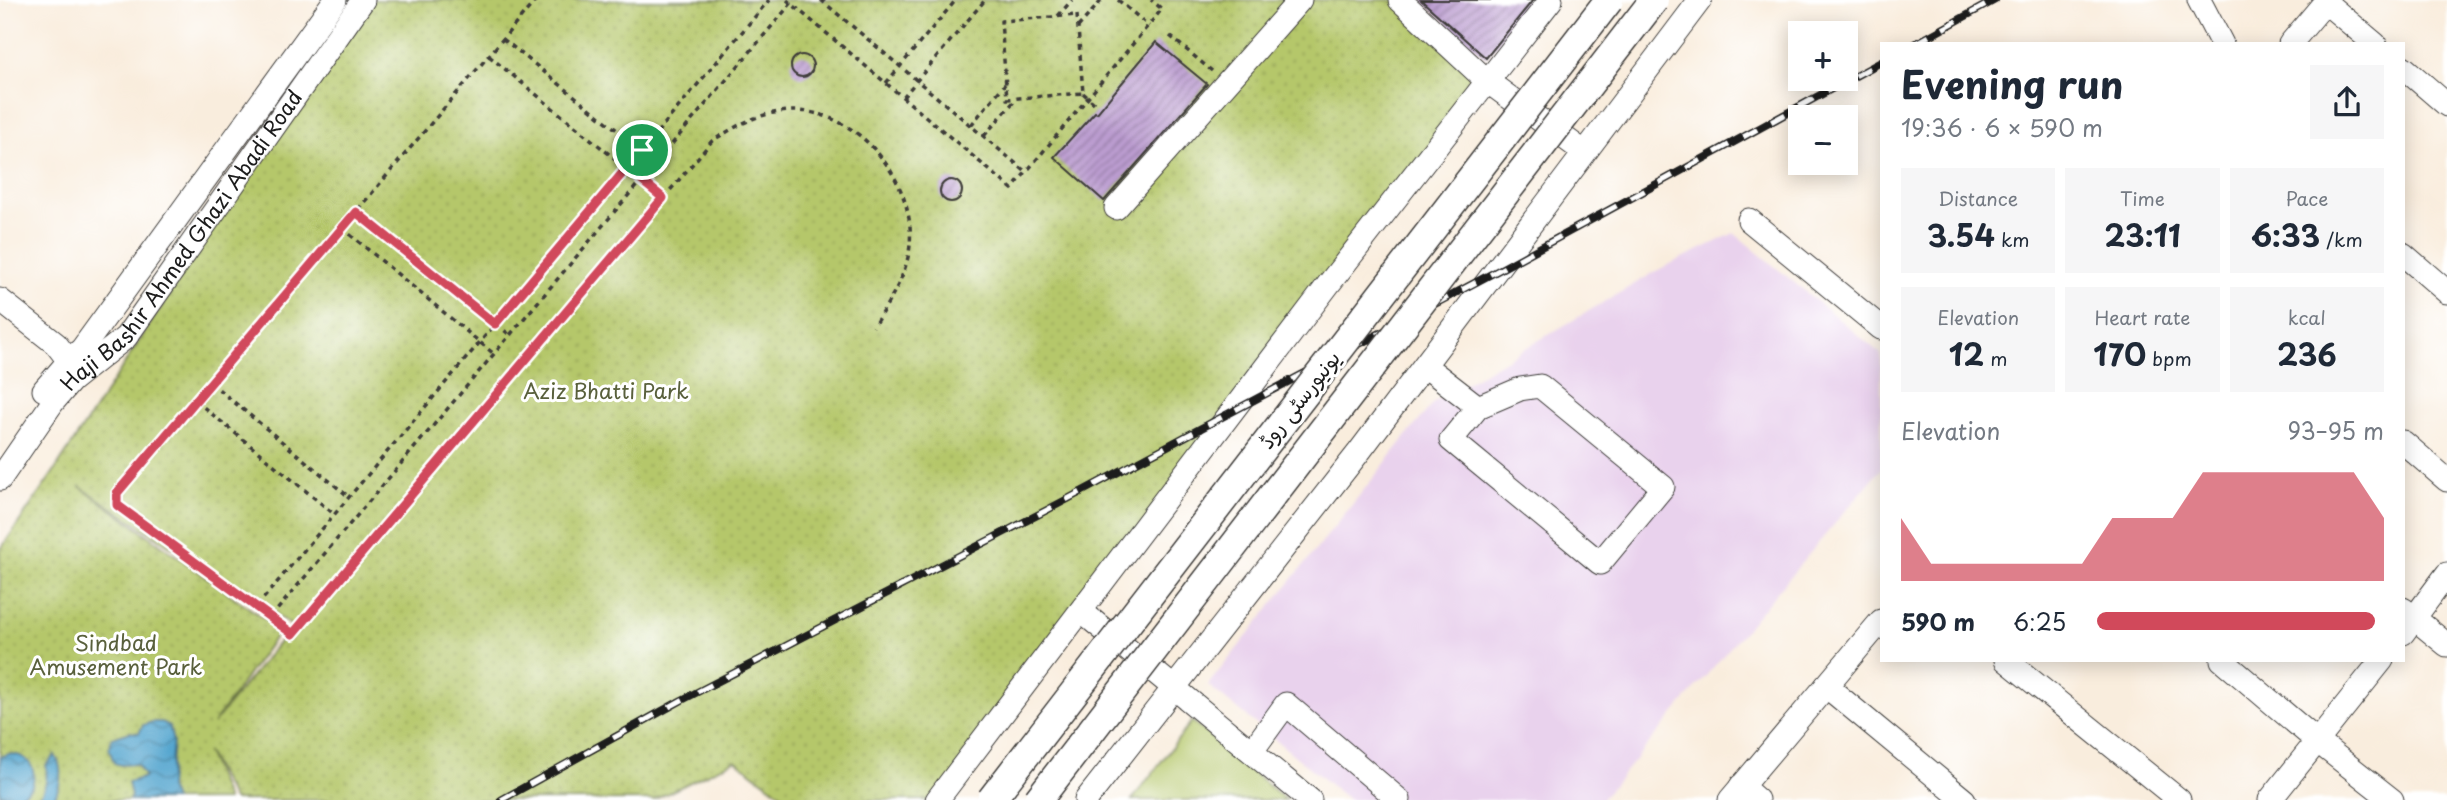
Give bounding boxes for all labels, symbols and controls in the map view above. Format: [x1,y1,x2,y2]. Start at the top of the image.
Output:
map controls [1788,21,1858,175]
button: + [1788,21,1858,91]
text: Evening run [1901,55,2123,112]
button: share [2310,65,2384,139]
street label: Haji Bashir Ahmed Ghazi Abadi Road [52,83,309,397]
button: − [1788,105,1858,175]
text: 19:36 · 6 × 590 m [1901,110,2103,145]
pin [612,120,672,180]
icon: arrive [623,131,661,169]
text: Distance [1938,184,2018,212]
text: Time [2120,184,2165,212]
text: Pace [2285,184,2328,212]
text: 3.54 [1927,212,1995,257]
text: 23:11 [2104,212,2181,257]
text: 6:33 [2251,212,2320,257]
text: km [1995,225,2030,253]
text: /km [2320,225,2363,253]
text: Elevation [1937,303,2019,331]
text: Heart rate [2095,303,2190,331]
text: kcal [2288,303,2326,331]
text: 12 [1949,331,1984,376]
text: 170 [2093,331,2146,376]
text: 236 [2277,331,2337,376]
street label: یونیورسٹی روڈ [1250,343,1347,455]
text: m [1984,344,2008,372]
text: bpm [2146,344,2192,372]
park label: Aziz Bhatti Park [523,374,689,406]
text: Elevation [1901,413,2000,448]
text: 93–95 m [2288,413,2384,448]
text: 590 m [1901,604,1975,639]
text: 6:25 [2013,604,2066,639]
park label: Sindbad Amusement Park [30,626,203,682]

